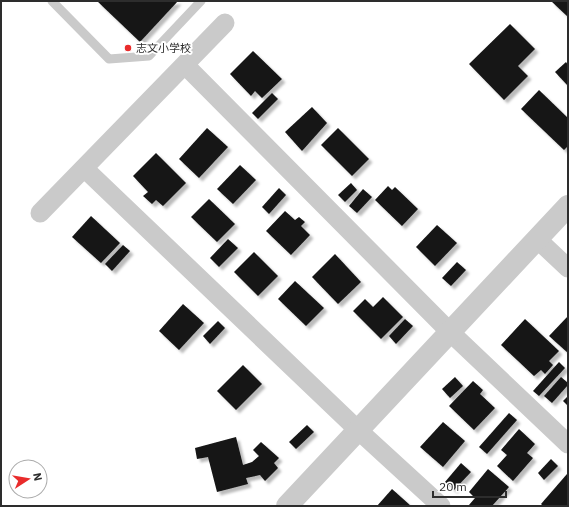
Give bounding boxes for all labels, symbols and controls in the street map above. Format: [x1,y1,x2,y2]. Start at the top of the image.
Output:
place label: 志文小学校 [136,41,191,55]
marker: 志文小学校 [123,43,133,53]
north arrow [8,459,48,499]
text: N [30,472,45,482]
scale bar [433,473,506,499]
text: 20 m [439,479,467,494]

